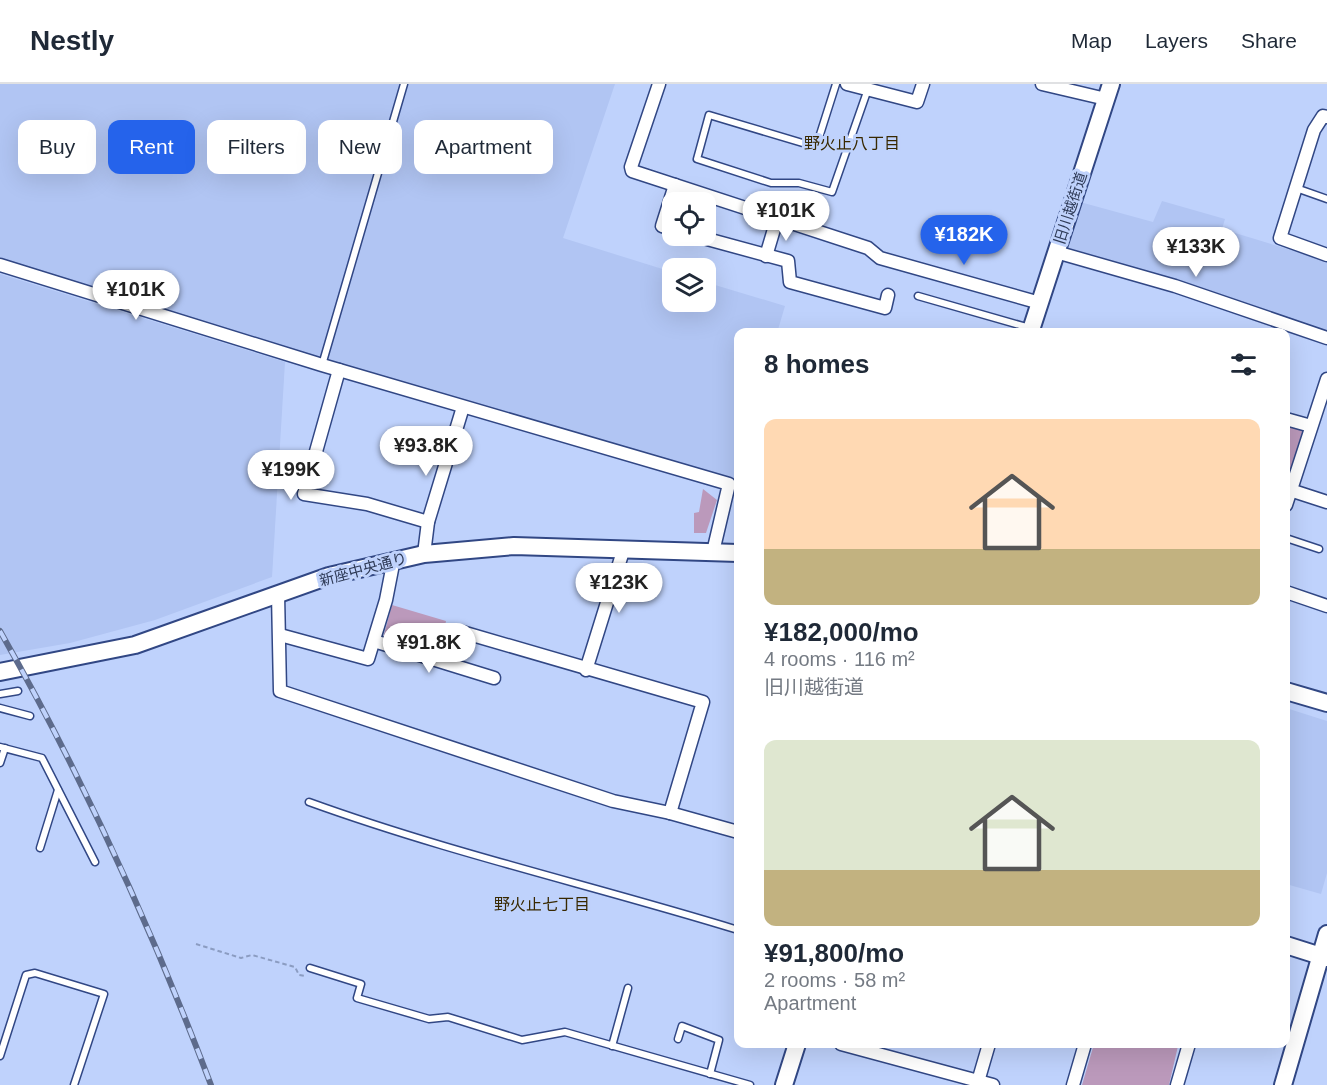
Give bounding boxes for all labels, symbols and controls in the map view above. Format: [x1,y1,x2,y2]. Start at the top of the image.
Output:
text: Nestly [30,25,114,56]
text: Map [1071,29,1112,52]
text: Layers [1145,29,1208,52]
text: Share [1241,29,1297,52]
chip: Buy [18,120,96,174]
chip: Rent [108,120,195,174]
chip: Filters [207,120,306,174]
chip: New [318,120,402,174]
chip: Apartment [414,120,553,174]
district label: 野火止八丁目 [804,135,900,152]
street label: 旧川越街道 [1050,170,1090,246]
pin: ¥101K [744,191,828,242]
map controls [662,192,716,312]
button: locate [662,192,716,246]
text: ¥101K [757,199,815,221]
pin: ¥182K [922,215,1006,266]
text: ¥182K [935,223,993,245]
pin: ¥133K [1154,227,1238,278]
text: ¥133K [1167,235,1225,257]
button: layers [662,258,716,312]
pin: ¥101K [94,270,178,321]
text: ¥101K [107,278,165,300]
icon: filters [1227,348,1260,381]
text: 8 homes [764,349,870,379]
pin: ¥93.8K [377,426,475,477]
text: ¥93.8K [394,434,458,456]
pin: ¥199K [249,450,333,501]
text: ¥199K [262,458,320,480]
icon: home [958,458,1066,566]
street label: 新座中央通り [317,549,409,589]
pin: ¥123K [577,563,661,614]
text: ¥123K [590,571,648,593]
text: ¥182,000/mo [764,617,919,647]
pin: ¥91.8K [380,623,478,674]
text: ¥91.8K [397,631,461,653]
text: 4 rooms · 116 m² [764,648,915,670]
text: 旧川越街道 [764,676,864,698]
icon: home [958,779,1066,887]
district label: 野火止七丁目 [494,896,590,913]
text: ¥91,800/mo [764,938,904,968]
text: 2 rooms · 58 m² [764,969,905,991]
text: Apartment [764,992,856,1014]

